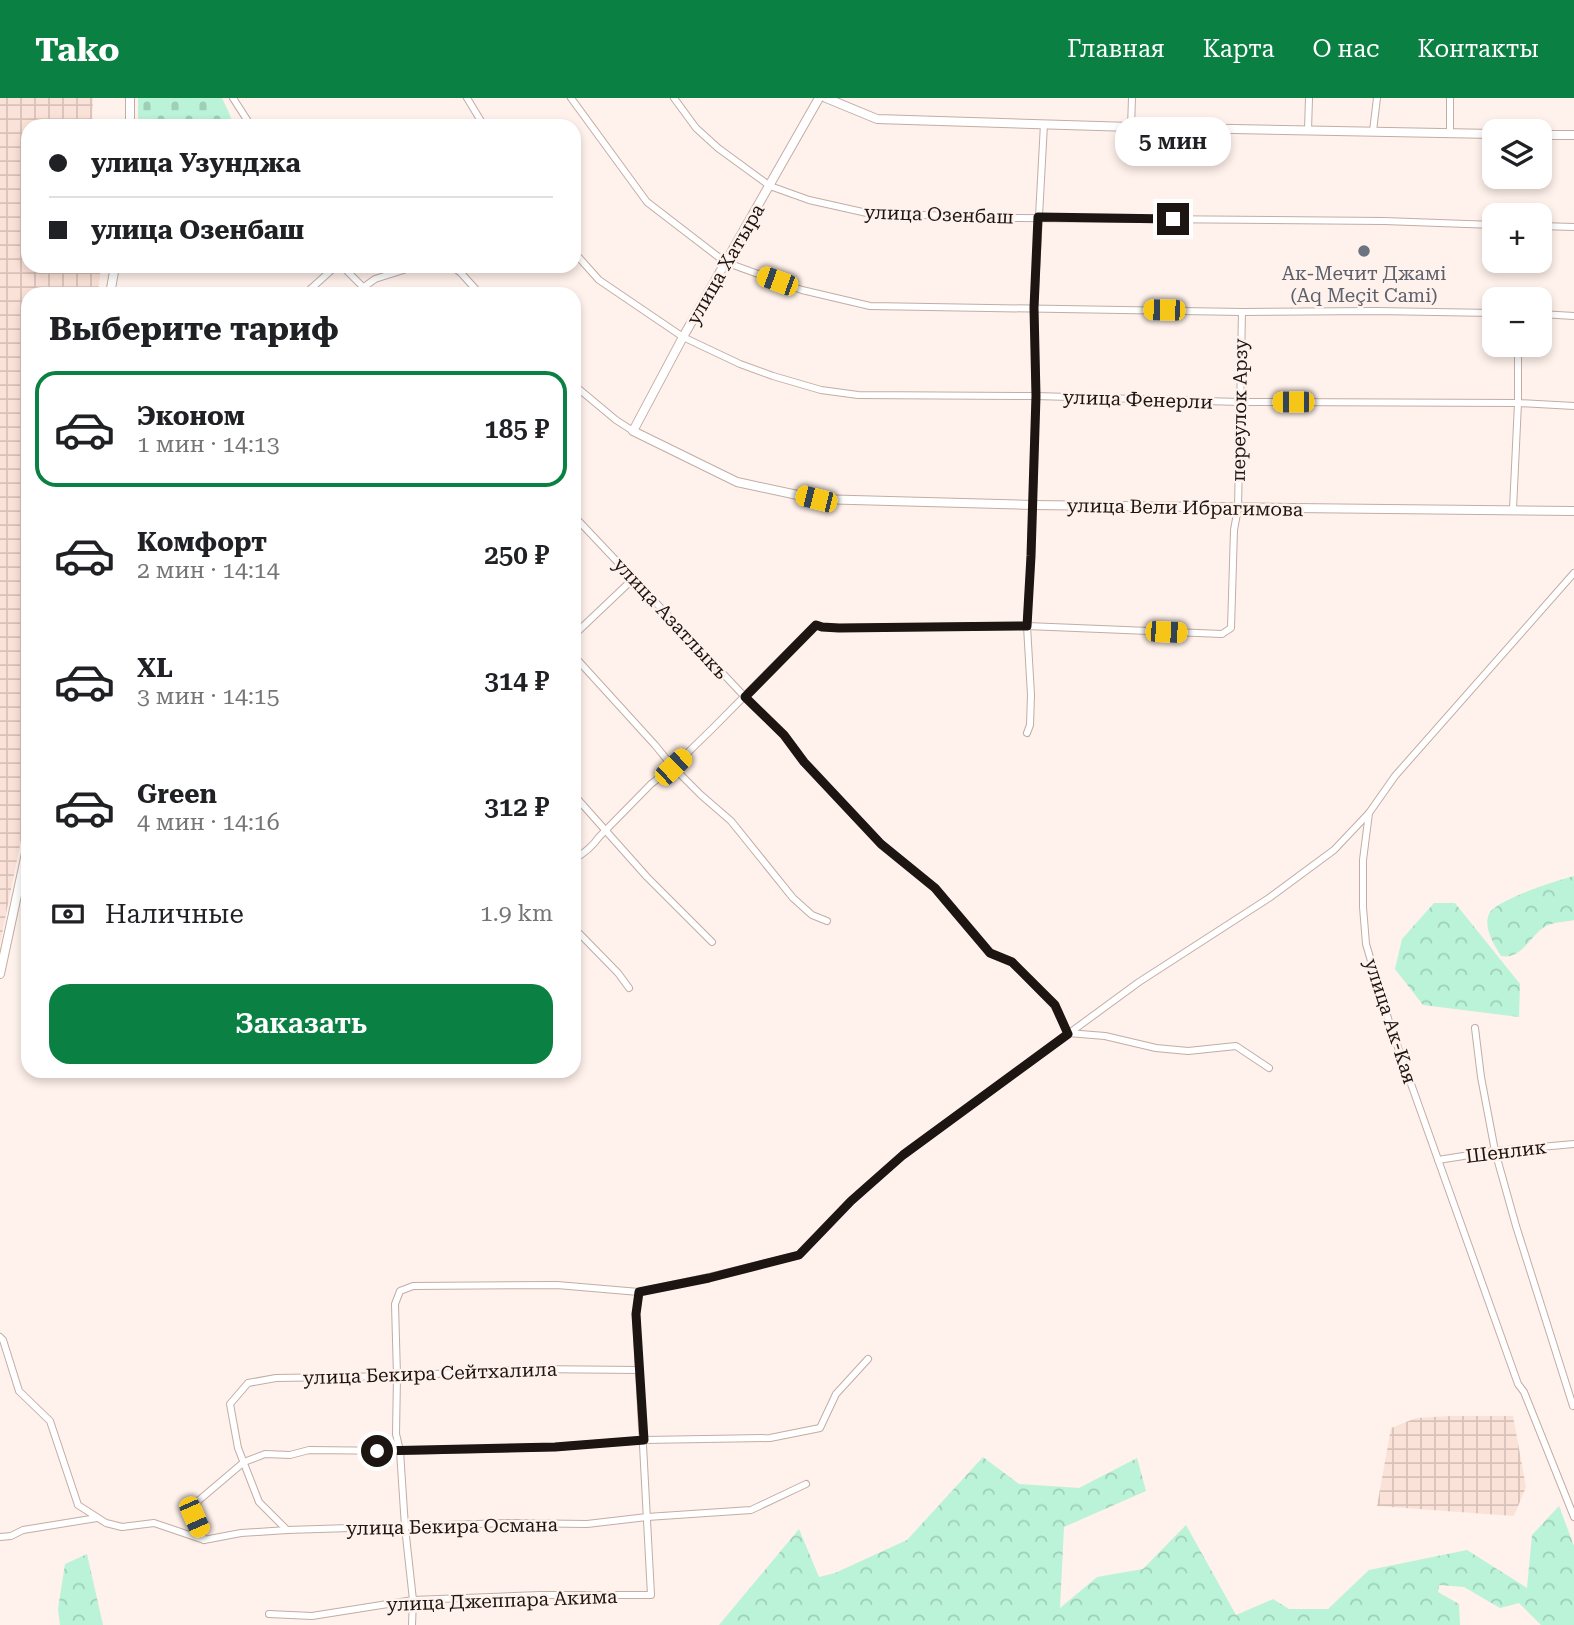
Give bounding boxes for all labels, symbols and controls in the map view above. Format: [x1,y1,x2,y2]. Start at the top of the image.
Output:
text: Tako [35,30,120,69]
text: Главная [1067,35,1165,63]
text: Карта [1203,35,1274,63]
text: О нас [1312,35,1379,63]
text: Контакты [1417,35,1539,63]
callout: 5 мин [1115,117,1231,166]
map controls [1482,119,1552,357]
button: layers [1482,119,1552,189]
text: 5 мин [1139,128,1207,155]
text: улица Узунджа [91,148,301,178]
street label: улица Хатыра [682,199,770,329]
street label: улица Озенбаш [864,200,1014,229]
route end [1157,203,1189,235]
button: + [1482,203,1552,273]
text: улица Озенбаш [91,215,304,245]
marker: Ак-Мечит Джамі (Aq Meçit Cami) [1356,243,1372,259]
place label: Ак-Мечит Джамі (Aq Meçit Cami) [1282,262,1446,307]
car [754,264,801,298]
button: − [1482,287,1552,357]
car [1143,299,1186,321]
text: Выберите тариф [49,310,339,348]
street label: переулок Арзу [1227,338,1252,482]
street label: улица Фенерли [1063,385,1214,414]
car [1273,392,1315,413]
icon: car [53,398,116,461]
text: Эконом [137,401,245,431]
text: 185 ₽ [484,414,549,444]
text: 1 мин · 14:13 [137,431,280,458]
car [794,484,839,514]
street label: улица Вели Ибрагимова [1067,494,1304,521]
icon: car [53,524,116,587]
text: Комфорт [137,527,267,557]
text: 250 ₽ [484,540,549,570]
street label: улица Азатлыкъ [608,553,733,684]
text: 2 мин · 14:14 [137,557,280,584]
car [1145,621,1188,643]
icon: car [53,650,116,713]
text: XL [137,653,173,683]
text: 314 ₽ [484,666,549,696]
text: 3 мин · 14:15 [137,683,280,710]
car [651,745,696,789]
icon: car [53,776,116,839]
text: Green [137,779,217,809]
text: 312 ₽ [484,792,549,822]
text: 4 мин · 14:16 [137,809,280,836]
icon: cash [49,895,87,933]
text: Наличные [105,899,244,929]
text: 1.9 km [480,900,553,927]
street label: улица Ак-Кая [1359,956,1422,1087]
button: Заказать [49,984,553,1064]
street label: Шенлик [1464,1135,1548,1168]
street label: улица Бекира Сейтхалила [303,1358,558,1389]
route start [361,1435,393,1467]
car [176,1494,213,1540]
street label: улица Бекира Османа [346,1513,559,1540]
street label: улица Джеппара Акима [386,1585,619,1616]

